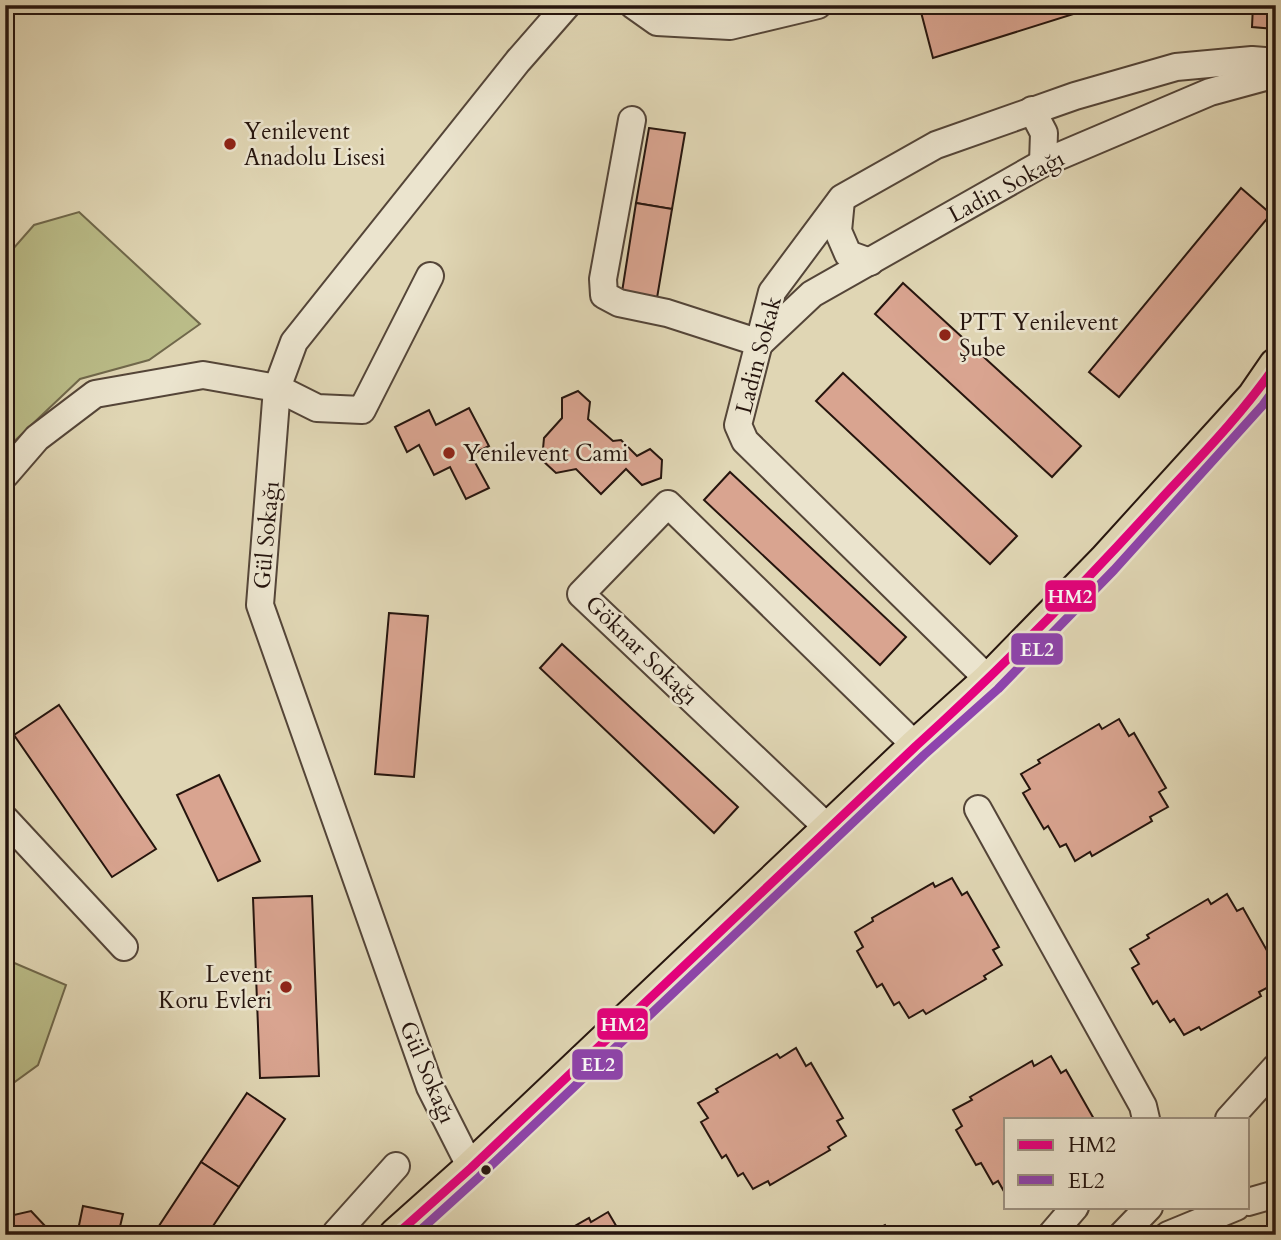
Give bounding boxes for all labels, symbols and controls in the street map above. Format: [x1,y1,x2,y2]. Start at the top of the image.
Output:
place label: Yenilevent Anadolu Lisesi [244,116,385,173]
marker: Yenilevent Anadolu Lisesi [222,136,238,152]
street label: Ladin Sokağı [943,143,1070,230]
street label: Ladin Sokak [728,292,789,417]
place label: PTT Yenilevent Şube [959,307,1118,364]
marker: PTT Yenilevent Şube [937,327,953,343]
place label: Yenilevent Cami [463,438,628,469]
marker: Yenilevent Cami [441,445,457,461]
street label: Gül Sokağı [246,480,287,590]
line badge: HM2 [1044,579,1097,613]
text: HM2 [1048,584,1093,610]
street label: Göknar Sokağı [578,588,705,712]
line badge: EL2 [1010,632,1064,666]
text: EL2 [1020,637,1054,663]
place label: Levent Koru Evleri [158,959,272,1016]
marker: Levent Koru Evleri [278,979,294,995]
line badge: HM2 [596,1007,649,1041]
text: HM2 [601,1012,646,1038]
street label: Gül Sokağı [392,1016,463,1128]
line badge: EL2 [571,1048,624,1081]
text: EL2 [581,1052,615,1078]
legend [1004,1118,1250,1208]
text: HM2 [1068,1131,1116,1160]
unlabelled marker [479,1163,493,1177]
text: EL2 [1068,1167,1105,1196]

